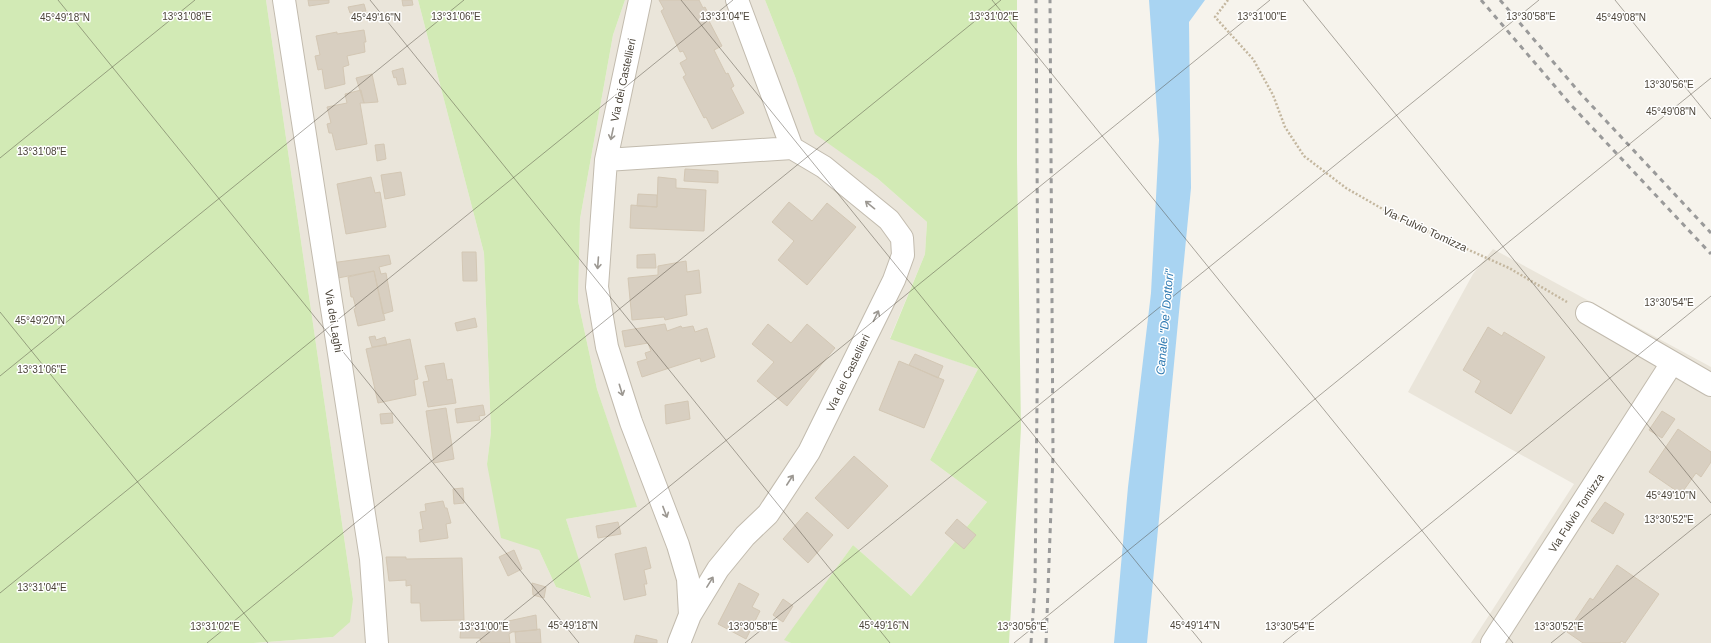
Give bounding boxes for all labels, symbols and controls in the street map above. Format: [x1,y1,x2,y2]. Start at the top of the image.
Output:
text: 13°31'08"E [162,11,212,22]
text: 13°31'06"E [431,11,481,22]
text: 13°31'04"E [700,11,750,22]
text: 13°31'02"E [969,11,1019,22]
text: 13°31'00"E [1237,11,1287,22]
text: 13°30'58"E [1506,11,1556,22]
text: 45°49'18"N [40,12,90,23]
text: 45°49'16"N [351,12,401,23]
text: 45°49'08"N [1596,12,1646,23]
street label: Via dei Castellieri [608,37,638,123]
text: 13°30'56"E [1644,79,1694,90]
text: 45°49'08"N [1646,106,1696,117]
one-way arrow [607,127,615,140]
text: 13°31'08"E [17,146,67,157]
one-way arrow [865,200,875,209]
street label: Via Fulvio Tomizza [1381,204,1470,254]
one-way arrow [595,256,602,269]
water label: Canale "De' Dottori" [1153,268,1177,376]
street label: Via dei Laghi [323,289,345,353]
text: 13°30'54"E [1644,297,1694,308]
one-way arrow [873,310,880,322]
text: 45°49'20"N [15,315,65,326]
street label: Via dei Castellieri [824,332,872,414]
text: 13°31'06"E [17,364,67,375]
one-way arrow [618,383,625,396]
street label: Via Fulvio Tomizza [1546,471,1606,555]
one-way arrow [786,475,794,486]
text: 45°49'10"N [1646,490,1696,501]
one-way arrow [662,506,670,518]
text: 13°30'52"E [1644,514,1694,525]
one-way arrow [706,577,714,588]
text: 13°31'04"E [17,582,67,593]
text: 45°49'18"N [548,620,598,631]
text: 45°49'16"N [859,620,909,631]
text: 45°49'14"N [1170,620,1220,631]
text: 13°31'02"E [190,621,240,632]
text: 13°31'00"E [459,621,509,632]
text: 13°30'58"E [728,621,778,632]
text: 13°30'56"E [997,621,1047,632]
text: 13°30'54"E [1265,621,1315,632]
text: 13°30'52"E [1534,621,1584,632]

